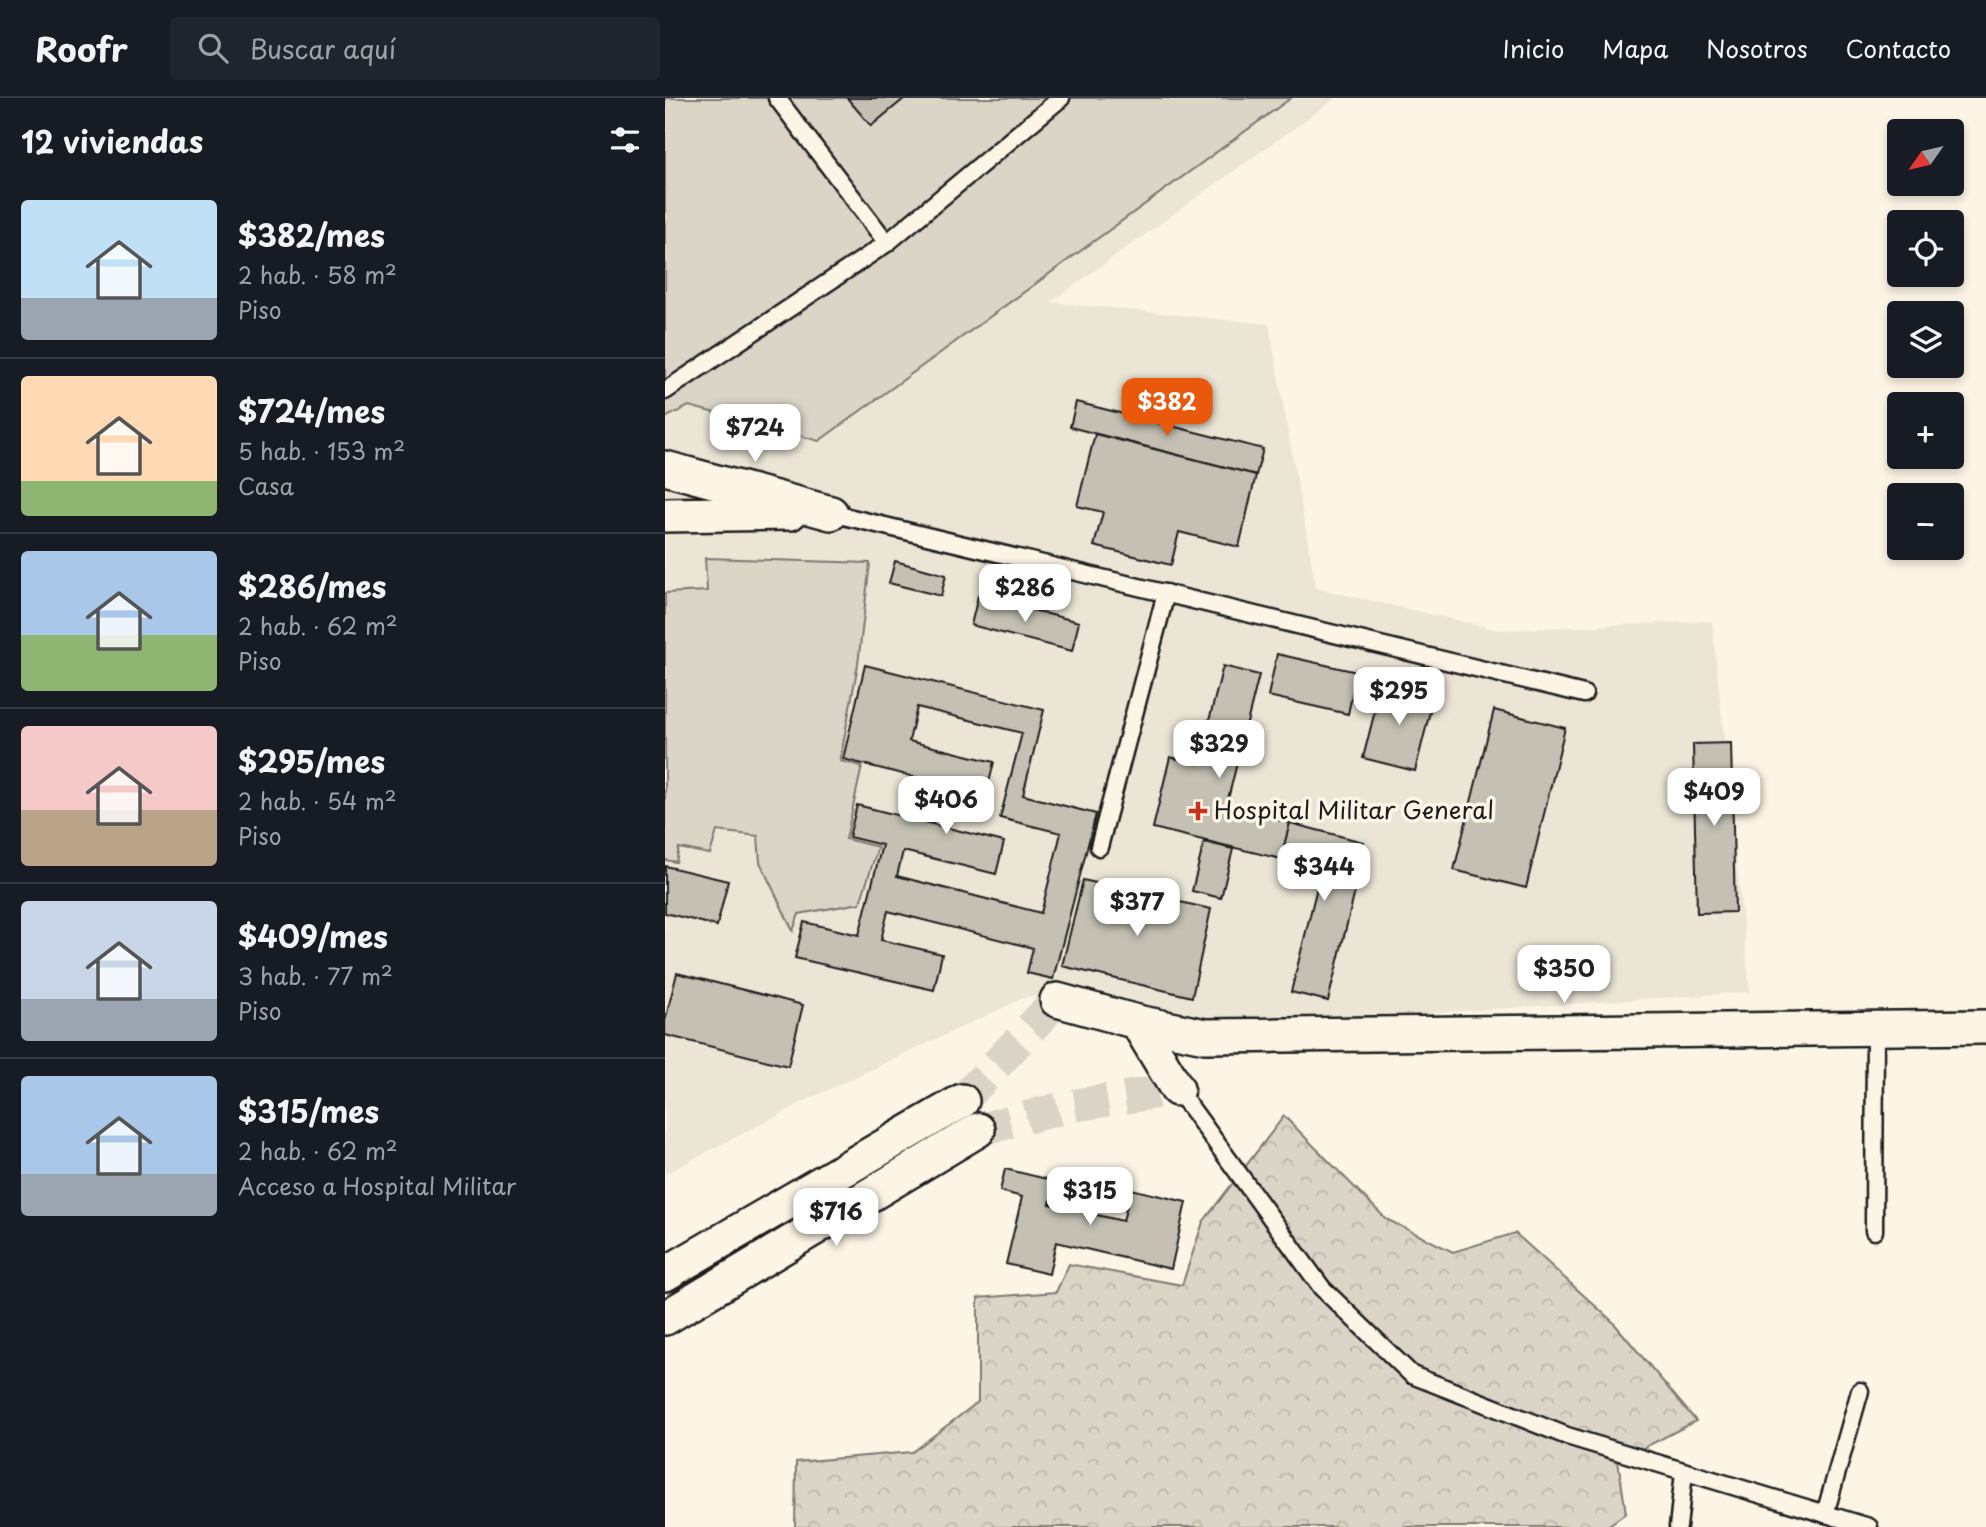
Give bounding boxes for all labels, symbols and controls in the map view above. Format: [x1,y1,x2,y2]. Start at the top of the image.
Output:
search box [170,17,660,80]
text: Roofr [35,23,128,73]
icon: search [194,29,232,67]
text: Buscar aquí [250,29,396,68]
text: Inicio [1503,30,1564,66]
text: Mapa [1602,30,1668,66]
text: Nosotros [1706,30,1808,66]
text: Contacto [1846,30,1951,66]
text: 12 viviendas [21,118,203,163]
north arrow [1887,119,1963,196]
map controls [1887,119,1964,560]
icon: filters [606,121,644,159]
button: locate [1887,210,1964,287]
text: $382/mes [238,212,385,257]
icon: home [77,228,161,312]
text: 2 hab. · 58 m² [238,257,397,292]
text: Piso [238,292,282,327]
button: layers [1887,301,1964,378]
pin: $382 [1126,378,1208,438]
text: $382 [1138,383,1196,418]
text: $724/mes [238,388,385,433]
button: + [1887,392,1964,469]
icon: home [77,404,161,488]
pin: $724 [714,404,796,464]
text: $724 [726,409,784,444]
text: 5 hab. · 153 m² [238,433,405,468]
text: Casa [238,468,294,503]
button: − [1887,483,1964,560]
text: $286/mes [238,563,386,608]
pin: $286 [984,564,1066,624]
text: $286 [995,569,1055,604]
icon: home [77,579,161,663]
text: 2 hab. · 62 m² [238,608,398,643]
text: Piso [238,643,282,678]
pin: $295 [1358,668,1440,727]
text: $295 [1370,672,1428,707]
pin: $329 [1178,720,1260,780]
text: $329 [1189,725,1249,760]
text: $295/mes [238,738,385,783]
icon: home [77,754,161,838]
pin: $409 [1673,768,1755,828]
text: $409 [1683,773,1745,808]
pin: $406 [905,776,987,836]
text: $406 [914,781,978,816]
text: 2 hab. · 54 m² [238,783,397,818]
place label: Hospital Militar General [1214,791,1494,827]
marker: Hospital Militar General [1188,801,1208,821]
text: Piso [238,818,282,853]
pin: $344 [1283,844,1365,903]
text: $344 [1293,848,1355,883]
pin: $377 [1096,878,1178,938]
text: $377 [1110,883,1164,918]
text: $409/mes [238,913,388,958]
icon: home [77,929,161,1013]
pin: $350 [1523,946,1605,1005]
text: $350 [1533,950,1595,985]
text: 3 hab. · 77 m² [238,958,393,993]
text: Piso [238,993,282,1028]
text: $315/mes [238,1088,379,1133]
icon: home [77,1104,161,1188]
text: 2 hab. · 62 m² [238,1133,398,1168]
text: Acceso a Hospital Militar [238,1168,516,1203]
pin: $315 [1049,1168,1131,1227]
text: $315 [1063,1172,1117,1207]
pin: $716 [795,1188,877,1248]
text: $716 [809,1193,863,1228]

